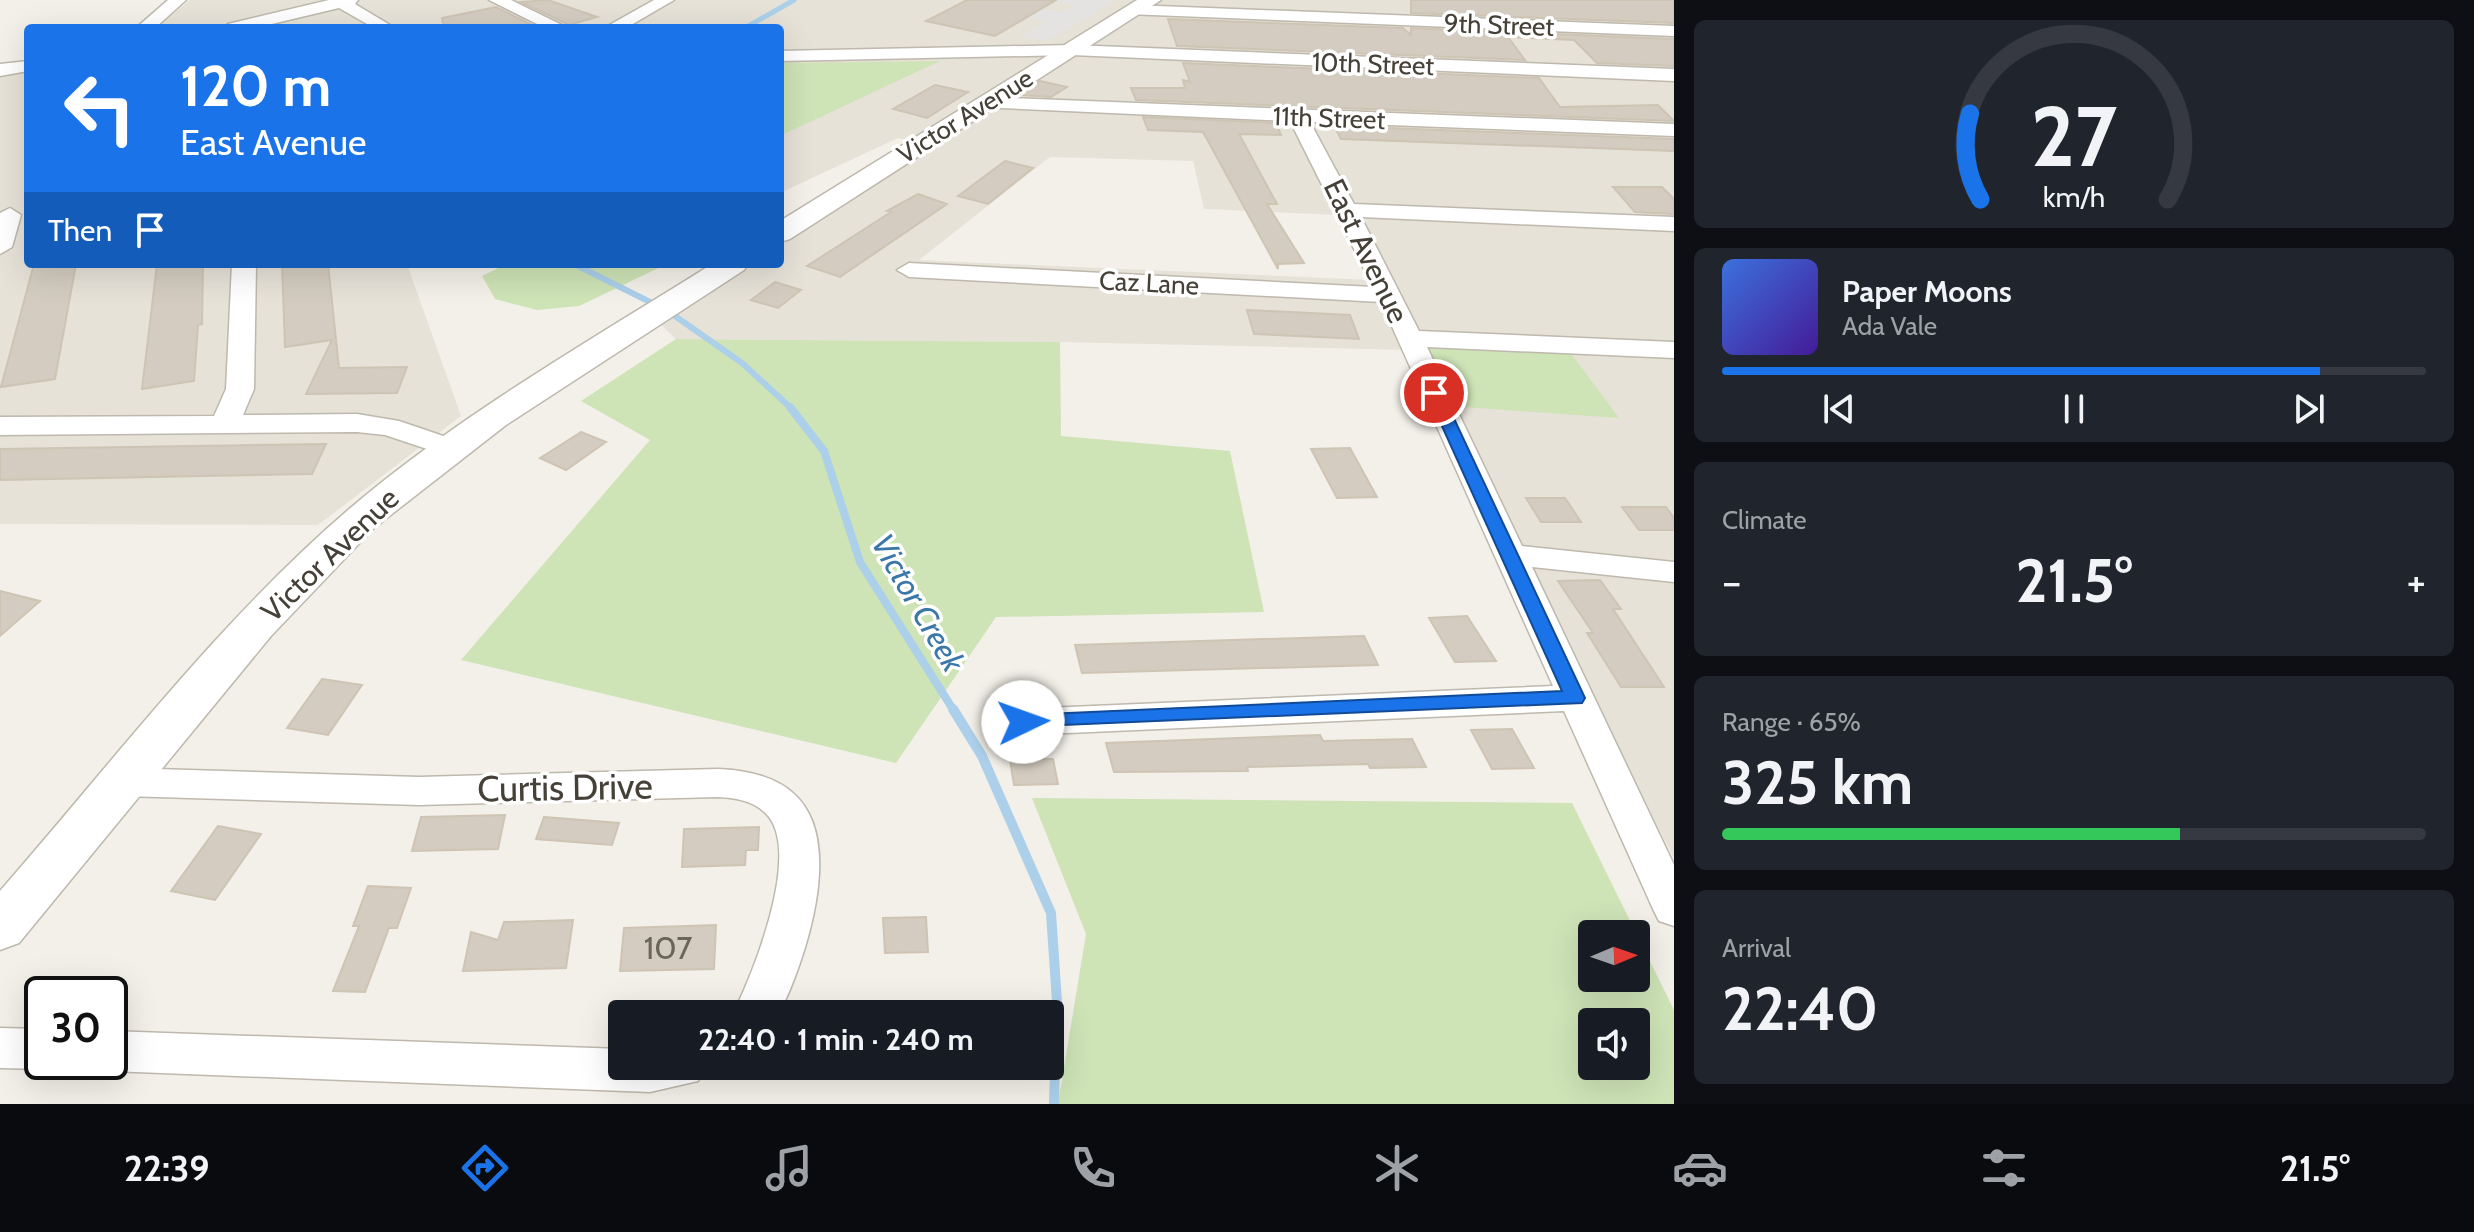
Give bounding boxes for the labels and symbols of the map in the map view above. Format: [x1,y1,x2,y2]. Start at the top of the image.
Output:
street label: 9th Street [1443,7,1555,43]
street label: 10th Street [1311,46,1435,82]
street label: Victor Avenue [891,62,1039,170]
street label: 11th Street [1272,100,1386,136]
street label: East Avenue [1316,173,1417,329]
street label: Caz Lane [1098,264,1200,302]
pin [1400,359,1468,427]
street label: Victor Avenue [253,480,406,630]
water label: Victor Creek [863,527,974,680]
position arrow [981,680,1065,764]
street label: Curtis Drive [477,763,653,811]
north arrow [1578,920,1650,992]
house number: 107 [644,928,692,967]
speed limit sign: 30 [24,976,128,1080]

